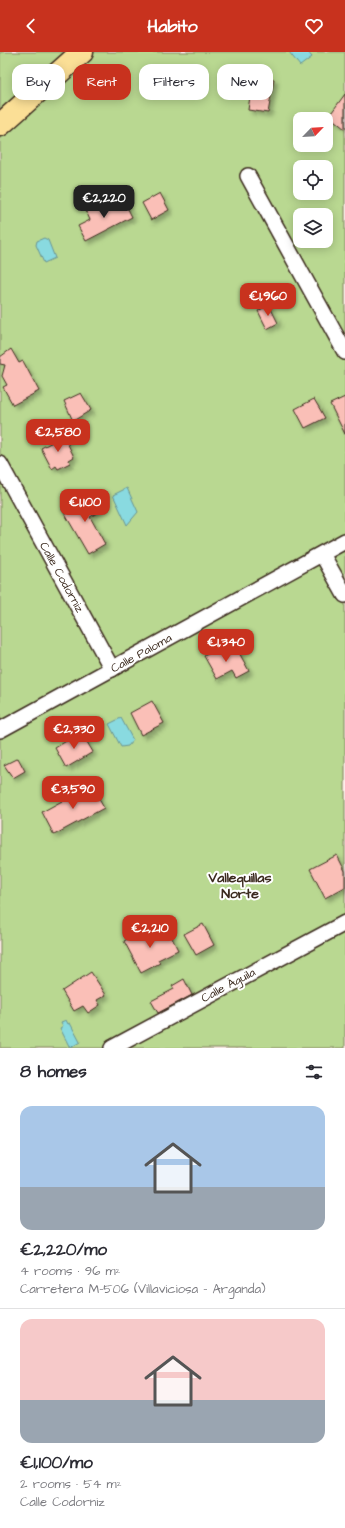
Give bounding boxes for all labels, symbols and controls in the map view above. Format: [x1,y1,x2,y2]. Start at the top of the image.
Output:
text: Habito [147,14,198,39]
icon: back [20,15,42,37]
icon: heart [303,15,325,37]
chip: Buy [12,64,65,100]
chip: Rent [73,64,131,100]
chip: Filters [139,64,209,100]
chip: New [217,64,273,100]
north arrow [293,112,333,152]
map controls [293,112,333,248]
button: locate [293,160,333,200]
pin: €2,220 [71,185,137,219]
text: €2,220 [82,189,126,207]
button: layers [293,208,333,248]
pin: €1,960 [235,283,301,317]
text: €1,960 [249,287,287,305]
pin: €2,580 [25,419,91,453]
text: €2,580 [35,423,81,441]
pin: €1,100 [52,489,118,523]
text: €1,100 [69,493,101,511]
street label: Calle Codorniz [35,539,88,616]
pin: €1,340 [193,629,259,663]
street label: Calle Paloma [108,630,175,677]
text: €1,340 [207,633,245,651]
pin: €2,330 [41,716,107,750]
text: €2,330 [53,720,95,738]
pin: €3,590 [40,776,106,810]
text: €3,590 [51,780,95,798]
district label: Vallequillas Norte [208,868,271,904]
pin: €2,210 [117,915,183,949]
text: €2,210 [131,919,169,937]
street label: Calle Águila [198,964,259,1008]
text: 8 homes [20,1060,87,1084]
icon: filters [303,1061,325,1083]
icon: home [137,1132,209,1204]
text: €2,220/mo [20,1238,107,1262]
text: 4 rooms · 96 m² [20,1262,120,1280]
text: Carretera M-506 (Villaviciosa - Arganda) [20,1280,266,1298]
icon: home [137,1345,209,1417]
text: €1,100/mo [20,1451,93,1475]
text: 2 rooms · 54 m² [20,1475,122,1493]
text: Calle Codorniz [20,1493,105,1511]

